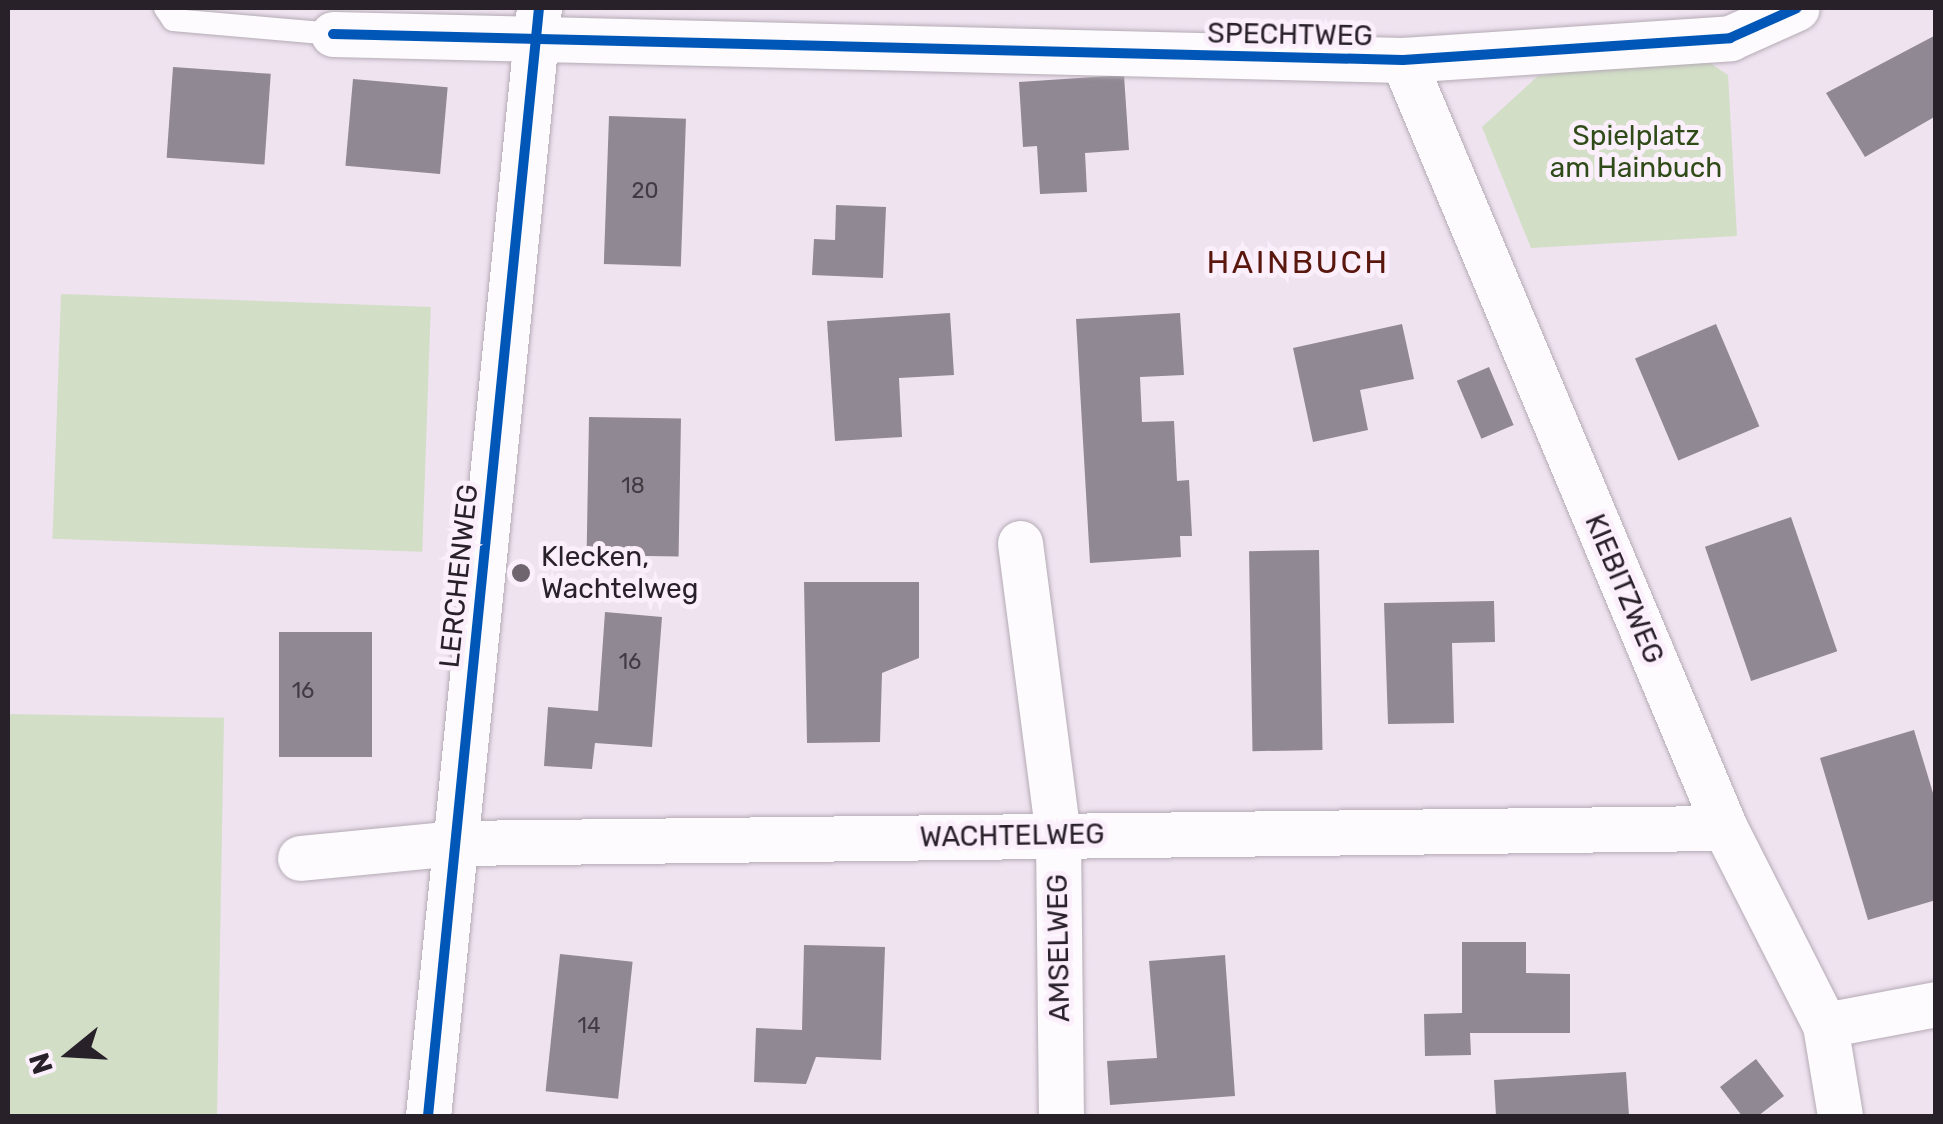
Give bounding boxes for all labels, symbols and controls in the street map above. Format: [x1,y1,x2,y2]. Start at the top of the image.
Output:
street label: SPECHTWEG [1207,17,1373,53]
park label: Spielplatz am Hainbuch [1550,119,1722,185]
house number: 20 [632,178,658,204]
district label: HAINBUCH [1206,243,1390,281]
house number: 18 [621,473,645,499]
street label: LERCHENWEG [433,483,485,669]
street label: KIEBITZWEG [1577,509,1671,669]
place label: Klecken, Wachtelweg [541,540,698,606]
marker: Klecken, Wachtelweg [510,562,532,584]
house number: 16 [619,649,641,675]
house number: 16 [292,678,314,704]
street label: WACHTELWEG [919,818,1105,854]
street label: AMSELWEG [1041,874,1077,1022]
north arrow [20,1004,120,1104]
house number: 14 [577,1013,601,1039]
text: N [22,1049,60,1078]

